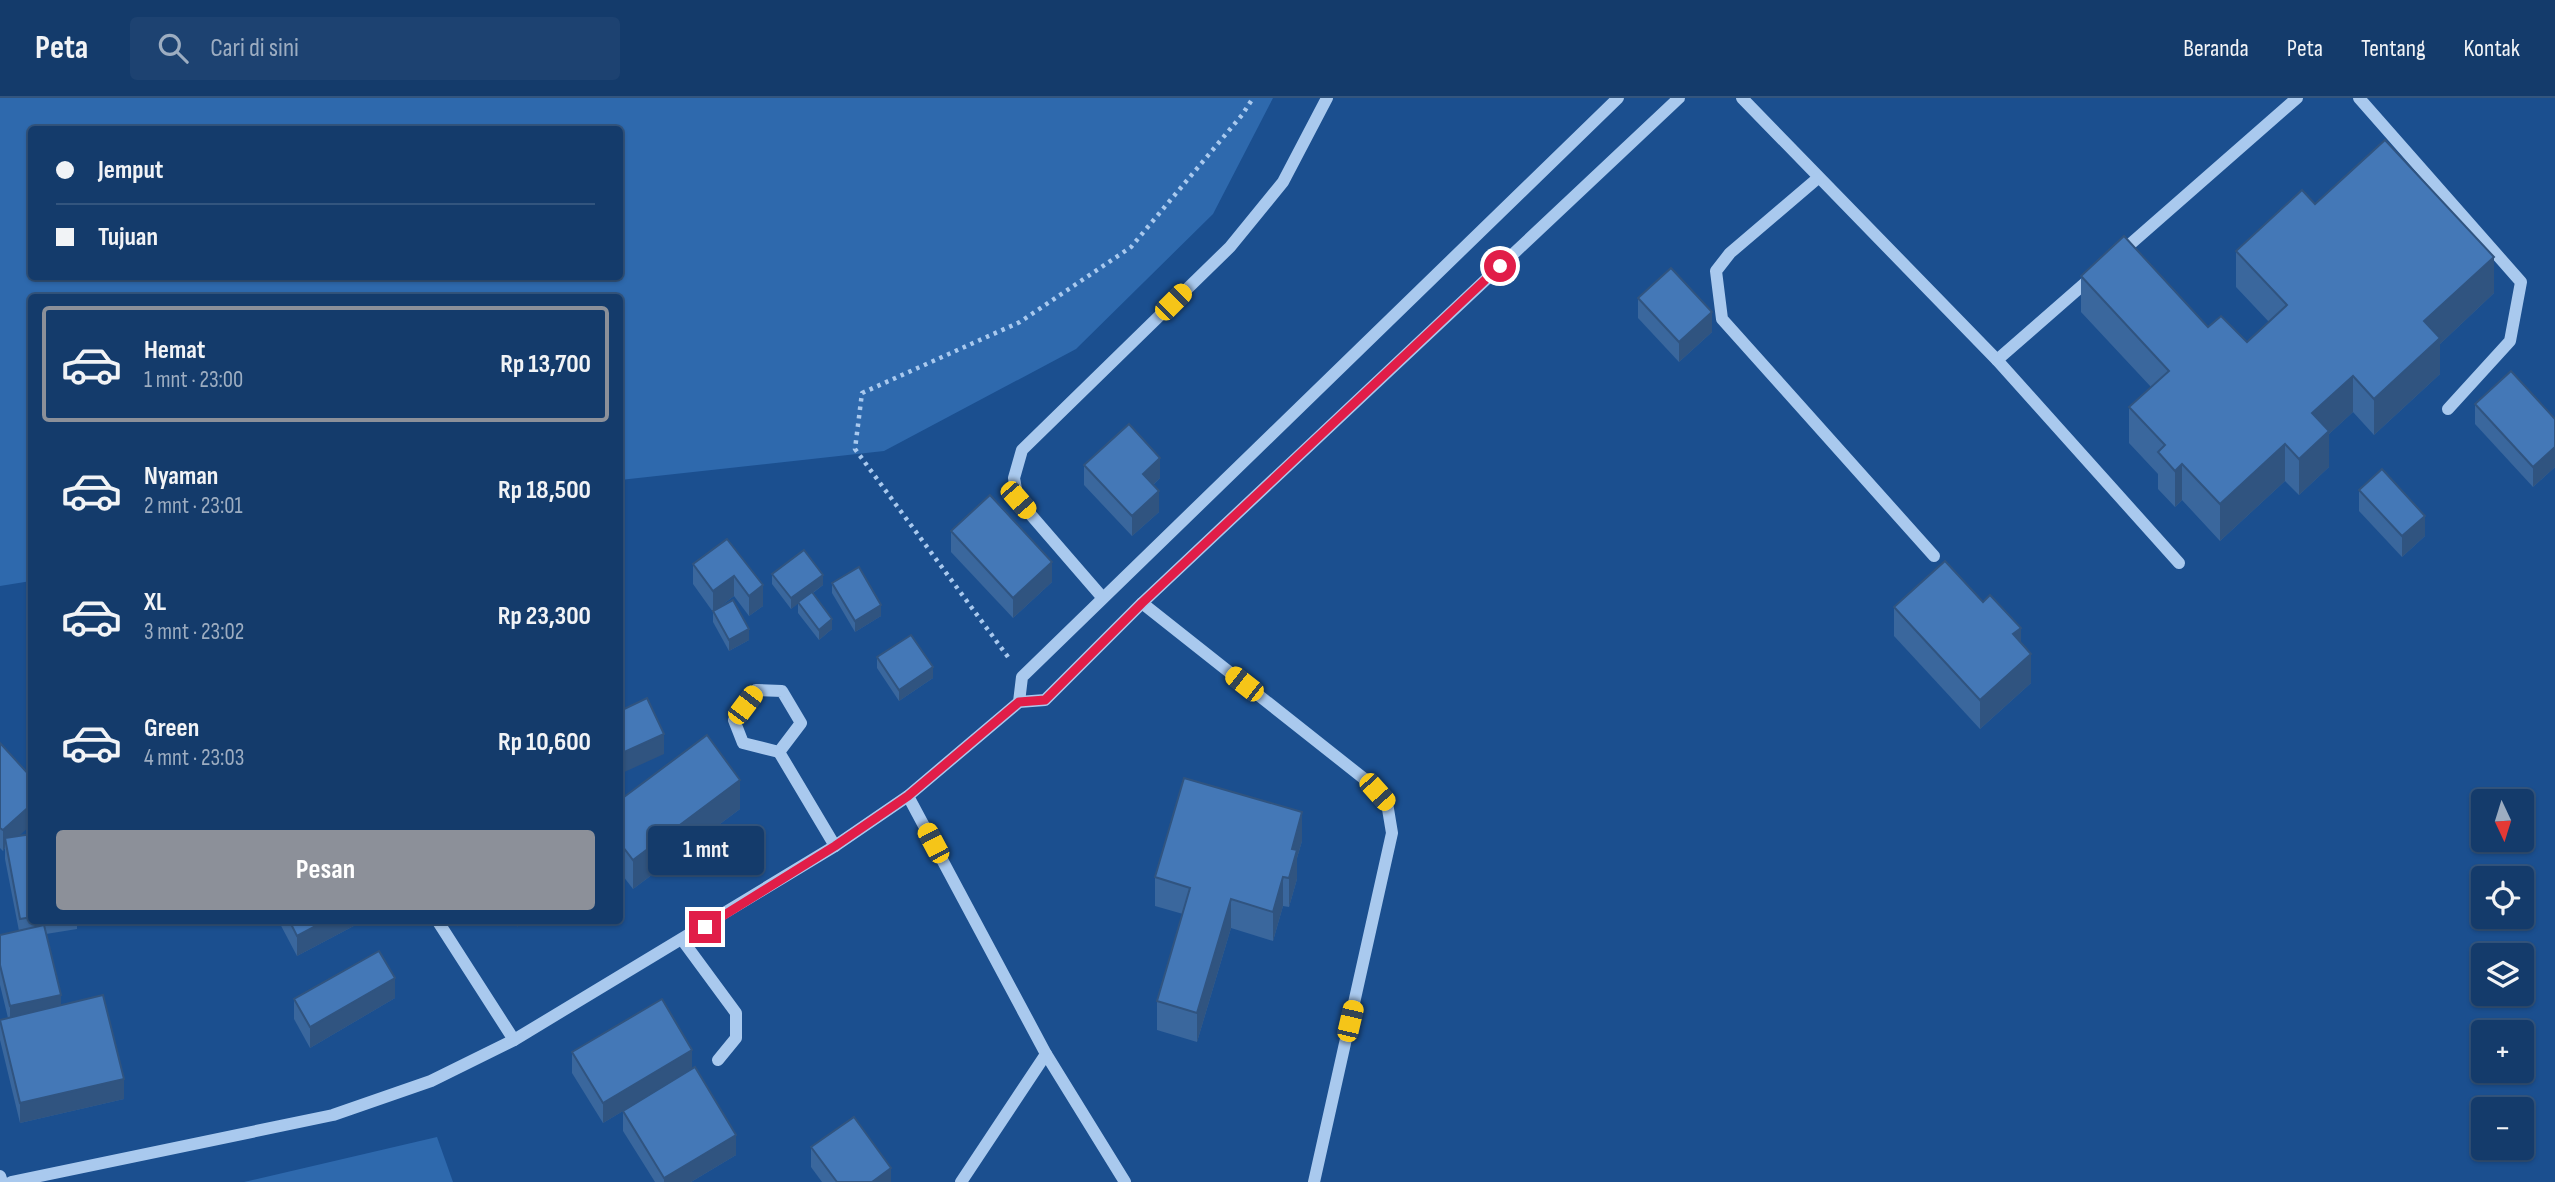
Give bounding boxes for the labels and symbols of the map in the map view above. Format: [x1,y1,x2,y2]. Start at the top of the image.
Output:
route start [1484,250,1516,282]
car [1151,280,1196,324]
car [997,477,1040,523]
car [1221,663,1268,705]
car [724,682,767,728]
car [1356,769,1399,815]
north arrow [2471,789,2534,852]
car [914,820,953,866]
callout: 1 mnt [647,826,763,874]
route end [689,911,721,943]
car [1336,998,1365,1044]

